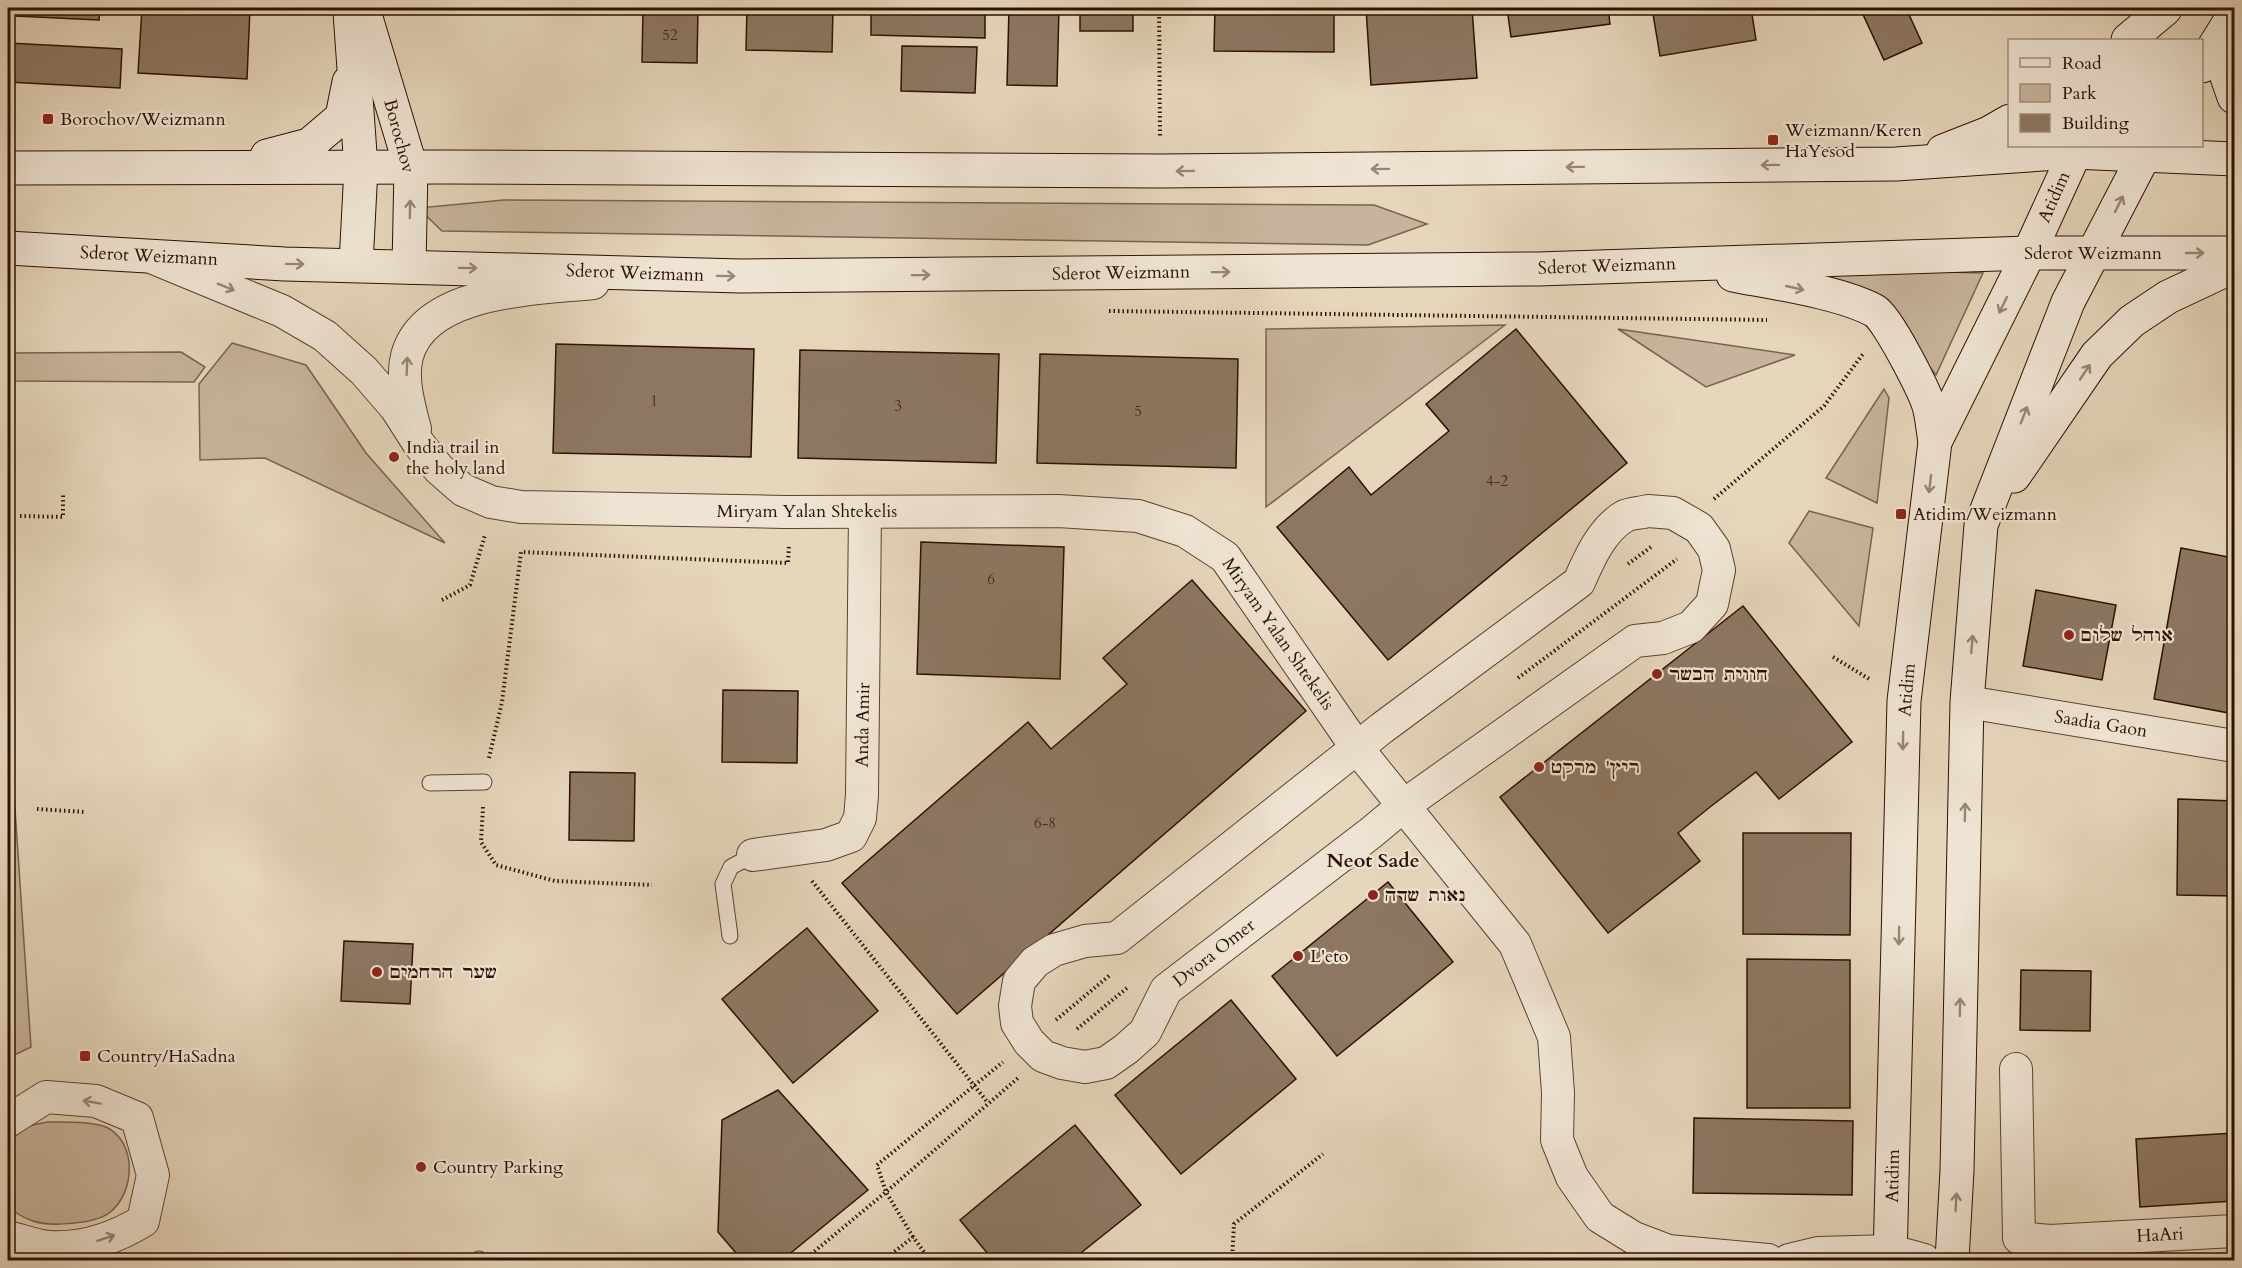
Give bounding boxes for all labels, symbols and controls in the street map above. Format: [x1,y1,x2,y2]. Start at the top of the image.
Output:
house number: 52 [662,25,678,45]
legend [2008,39,2203,147]
text: Road [2062,51,2102,76]
text: Park [2062,81,2097,106]
street label: Borochov [377,96,421,176]
place label: Borochov/Weizmann [60,107,226,132]
text: Building [2062,111,2130,136]
marker: Borochov/Weizmann [41,112,55,126]
place label: Weizmann/Keren HaYesod [1784,118,1923,164]
marker: Weizmann/Keren HaYesod [1766,133,1780,147]
one-way arrow [1761,159,1781,171]
one-way arrow [1566,161,1586,173]
one-way arrow [1371,163,1391,175]
one-way arrow [1176,165,1196,177]
street label: Atidim [2032,167,2077,226]
one-way arrow [2114,195,2125,213]
one-way arrow [404,199,416,219]
street label: Sderot Weizmann [79,240,219,272]
street label: Sderot Weizmann [2024,241,2163,266]
one-way arrow [2185,247,2205,259]
street label: Sderot Weizmann [1537,251,1677,281]
one-way arrow [284,258,304,270]
street label: Sderot Weizmann [565,258,705,288]
street label: Sderot Weizmann [1052,259,1191,287]
one-way arrow [457,262,477,274]
one-way arrow [1210,266,1230,278]
one-way arrow [910,269,930,281]
one-way arrow [715,270,735,282]
one-way arrow [216,282,234,293]
one-way arrow [1785,282,1804,294]
one-way arrow [1997,296,2008,314]
one-way arrow [402,357,413,377]
one-way arrow [2079,364,2091,381]
house number: 1 [650,391,658,411]
house number: 3 [894,396,902,416]
house number: 5 [1134,401,1142,421]
one-way arrow [2019,407,2030,425]
place label: India trail in the holy land [406,435,506,481]
marker: India trail in the holy land [387,450,401,464]
house number: 4-2 [1486,471,1508,491]
one-way arrow [1924,474,1935,494]
street label: Miryam Yalan Shtekelis [717,499,897,524]
place label: Atidim/Weizmann [1913,502,2058,527]
marker: Atidim/Weizmann [1894,507,1908,521]
street label: Miryam Yalan Shtekelis [1216,553,1340,715]
house number: 6 [987,569,995,589]
place label: אוהל שלום [2081,623,2173,648]
marker: אוהל שלום [2062,628,2076,642]
one-way arrow [1967,635,1978,655]
place label: חווית הבשר [1669,662,1768,687]
street label: Atidim [1892,662,1922,718]
marker: חווית הבשר [1650,667,1664,681]
street label: Anda Amir [850,682,876,768]
street label: Saadia Gaon [2053,704,2150,744]
one-way arrow [1898,730,1909,750]
place label: ריץ' מרקט [1551,755,1640,780]
marker: ריץ' מרקט [1532,760,1546,774]
one-way arrow [1959,803,1971,823]
house number: 6-8 [1034,813,1056,833]
district label: Neot Sade [1326,847,1420,874]
place label: נאות שדה [1385,883,1465,908]
marker: נאות שדה [1366,888,1380,902]
street label: Dvora Omer [1168,913,1261,993]
one-way arrow [1893,925,1904,945]
place label: L'eto [1310,944,1349,969]
marker: L'eto [1291,949,1305,963]
place label: שער הרחמים [389,960,497,985]
marker: שער הרחמים [370,965,384,979]
one-way arrow [1954,998,1966,1018]
place label: Country/HaSadna [97,1044,236,1069]
marker: Country/HaSadna [78,1049,92,1063]
one-way arrow [83,1096,102,1107]
street label: Atidim [1880,1148,1906,1203]
place label: Country Parking [433,1155,564,1180]
marker: Country Parking [414,1160,428,1174]
one-way arrow [1950,1193,1961,1213]
street label: HaAri [2136,1221,2184,1249]
one-way arrow [96,1232,115,1243]

